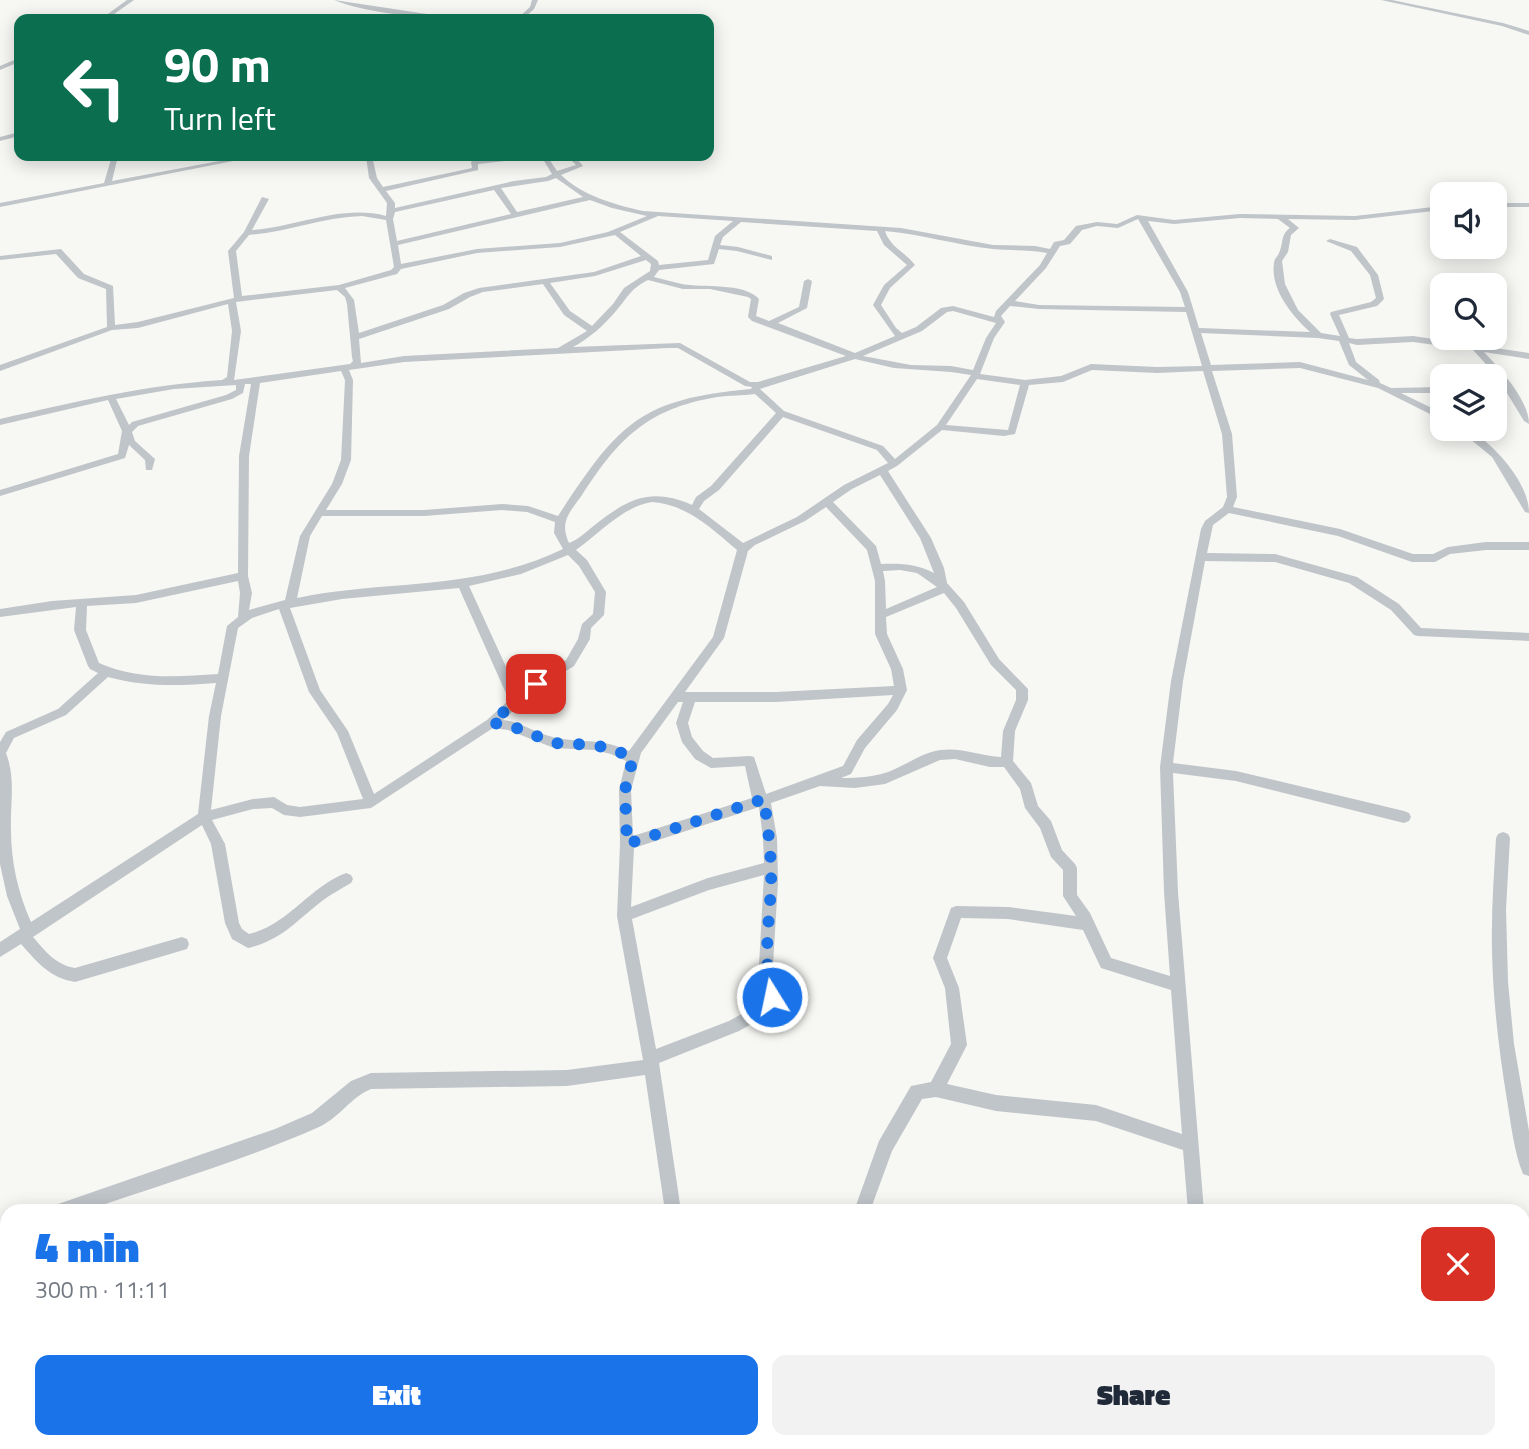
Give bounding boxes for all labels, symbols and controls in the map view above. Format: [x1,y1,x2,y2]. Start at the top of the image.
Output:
text: 90 m [164,26,271,101]
icon: left [49,42,140,133]
text: Turn left [164,94,276,142]
map controls [1430,182,1507,441]
button: sound [1430,182,1507,259]
button: search [1430,273,1507,350]
button: layers [1430,364,1507,441]
pin [506,654,566,714]
icon: arrive [517,665,555,703]
position arrow [735,960,809,1034]
text: 4 min [35,1214,139,1278]
button: close [1421,1227,1495,1301]
text: 300 m · 11:11 [35,1272,170,1307]
button: Exit [35,1355,758,1435]
button: Share [772,1355,1495,1435]

